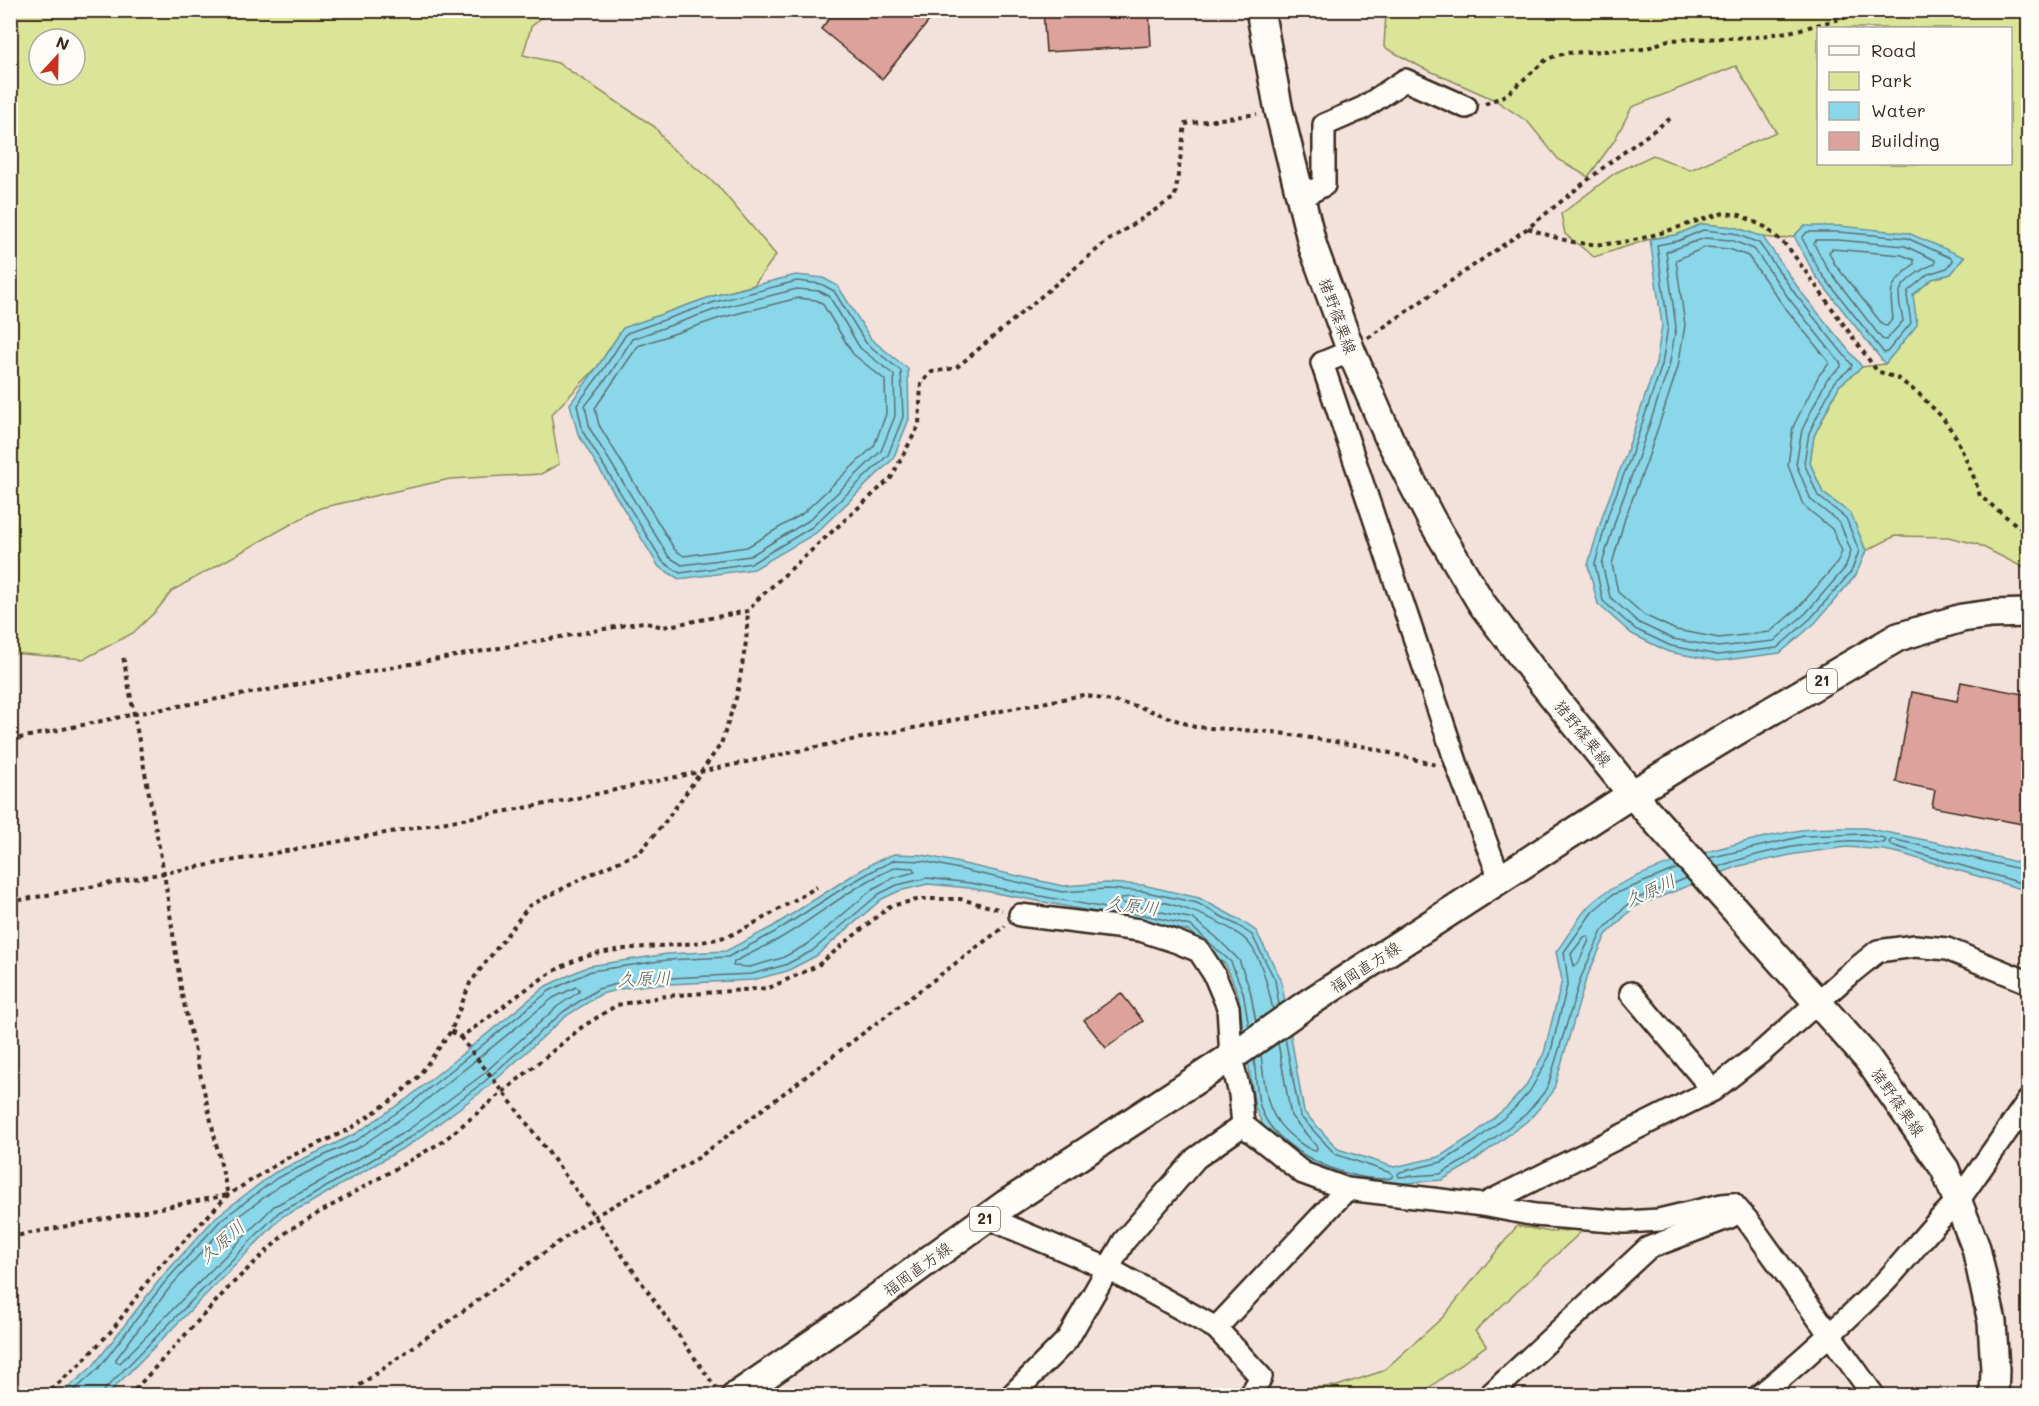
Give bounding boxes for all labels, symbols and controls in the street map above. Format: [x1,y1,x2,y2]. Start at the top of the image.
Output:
north arrow [27,27,87,87]
legend [1817,27,2012,165]
text: N [53,31,72,55]
text: Road [1871,38,1916,62]
text: Park [1871,68,1912,92]
text: Water [1871,98,1926,122]
text: Building [1871,128,1939,152]
street label: 猪野篠栗線 [1315,275,1362,357]
road number: 21 [1807,669,1837,693]
street label: 猪野篠栗線 [1550,695,1617,770]
water label: 久原川 [1620,868,1679,912]
water label: 久原川 [1104,890,1160,920]
street label: 福岡直方線 [1325,936,1404,997]
water label: 久原川 [617,965,671,991]
street label: 猪野篠栗線 [1867,1063,1930,1141]
road number: 21 [970,1207,1000,1231]
water label: 久原川 [193,1214,250,1268]
street label: 福岡直方線 [878,1237,955,1301]

